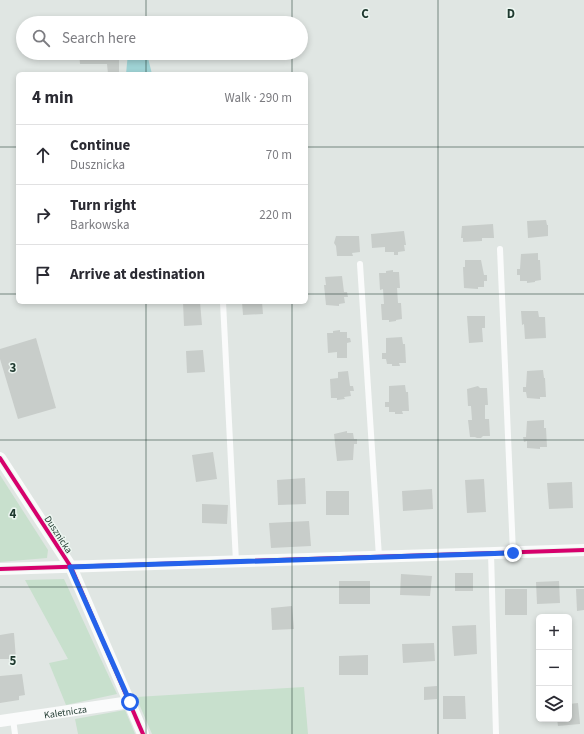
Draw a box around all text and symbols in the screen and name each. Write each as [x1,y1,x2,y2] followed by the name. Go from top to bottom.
[361,5,369,23] text: C
[507,5,515,23] text: D
[16,16,308,60] search box
[30,27,52,49] icon: search
[62,28,136,49] text: Search here
[32,86,73,110] text: 4 min
[224,89,292,107] text: Walk · 290 m
[70,135,130,156] text: Continue
[32,144,54,166] icon: ahead
[266,146,292,164] text: 70 m
[70,156,125,174] text: Dusznicka
[70,195,136,216] text: Turn right
[32,204,54,226] icon: right
[259,206,292,224] text: 220 m
[70,216,130,234] text: Barkowska
[32,264,54,286] icon: arrive
[70,264,205,285] text: Arrive at destination
[10,359,17,377] text: 3
[10,505,17,523] text: 4
[41,513,76,556] street label: Dusznicka
[504,544,522,562] route end
[536,614,572,722] map controls
[536,614,572,650] button: +
[536,650,572,686] button: −
[10,652,17,670] text: 5
[536,686,572,722] button: layers
[121,693,139,711] route start
[43,702,88,722] street label: Kaletnicza

